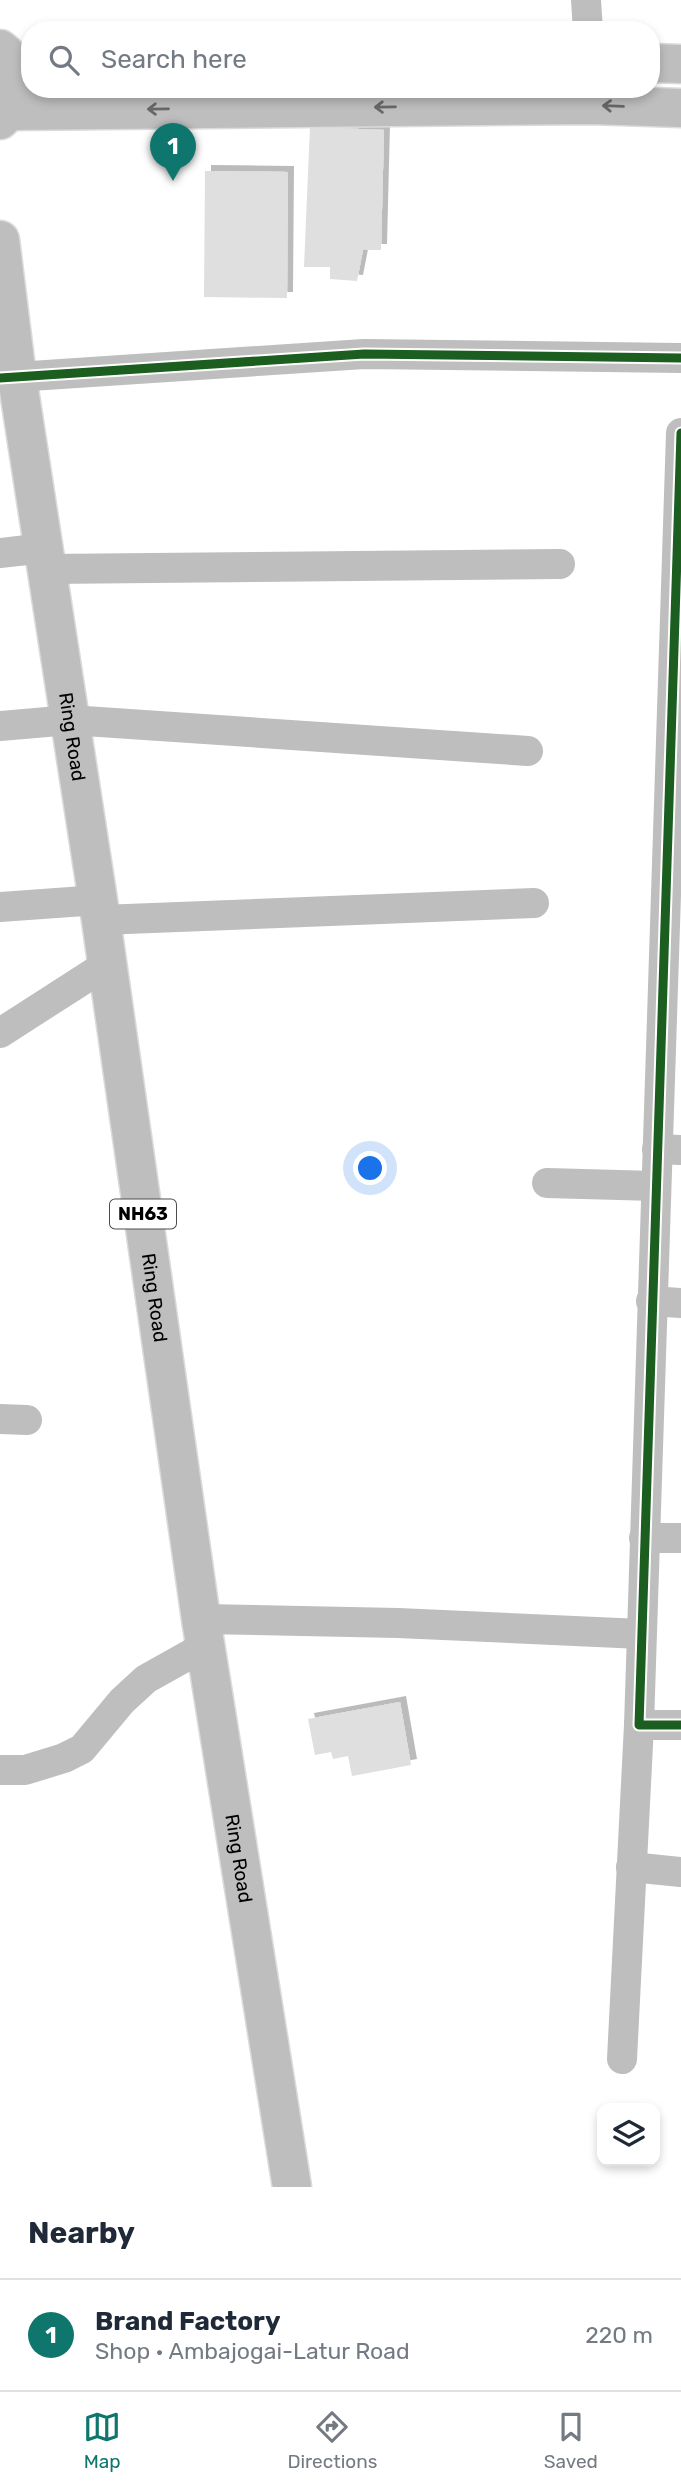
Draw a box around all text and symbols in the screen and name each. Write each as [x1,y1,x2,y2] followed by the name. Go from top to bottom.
[21,21,660,98] search box
[45,41,83,79] icon: search
[101,44,247,75] text: Search here
[602,99,625,112] one-way arrow
[374,100,397,114] one-way arrow
[147,103,170,116] one-way arrow
[150,123,196,181] pin: 1
[54,691,90,783] street label: Ring Road
[353,1151,387,1185] your location
[110,1199,176,1228] road number: NH63
[137,1252,172,1344] street label: Ring Road
[220,1812,257,1904] street label: Ring Road
[597,2103,660,2166] map controls
[597,2103,660,2166] button: layers
[28,2215,135,2251] text: Nearby
[95,2306,280,2337] text: Brand Factory
[45,2321,57,2349] text: 1
[585,2321,653,2349] text: 220 m
[95,2337,410,2365] text: Shop · Ambajogai-Latur Road
[83,2408,121,2473] tab: Map
[287,2408,377,2473] tab: Directions
[544,2408,598,2473] tab: Saved

